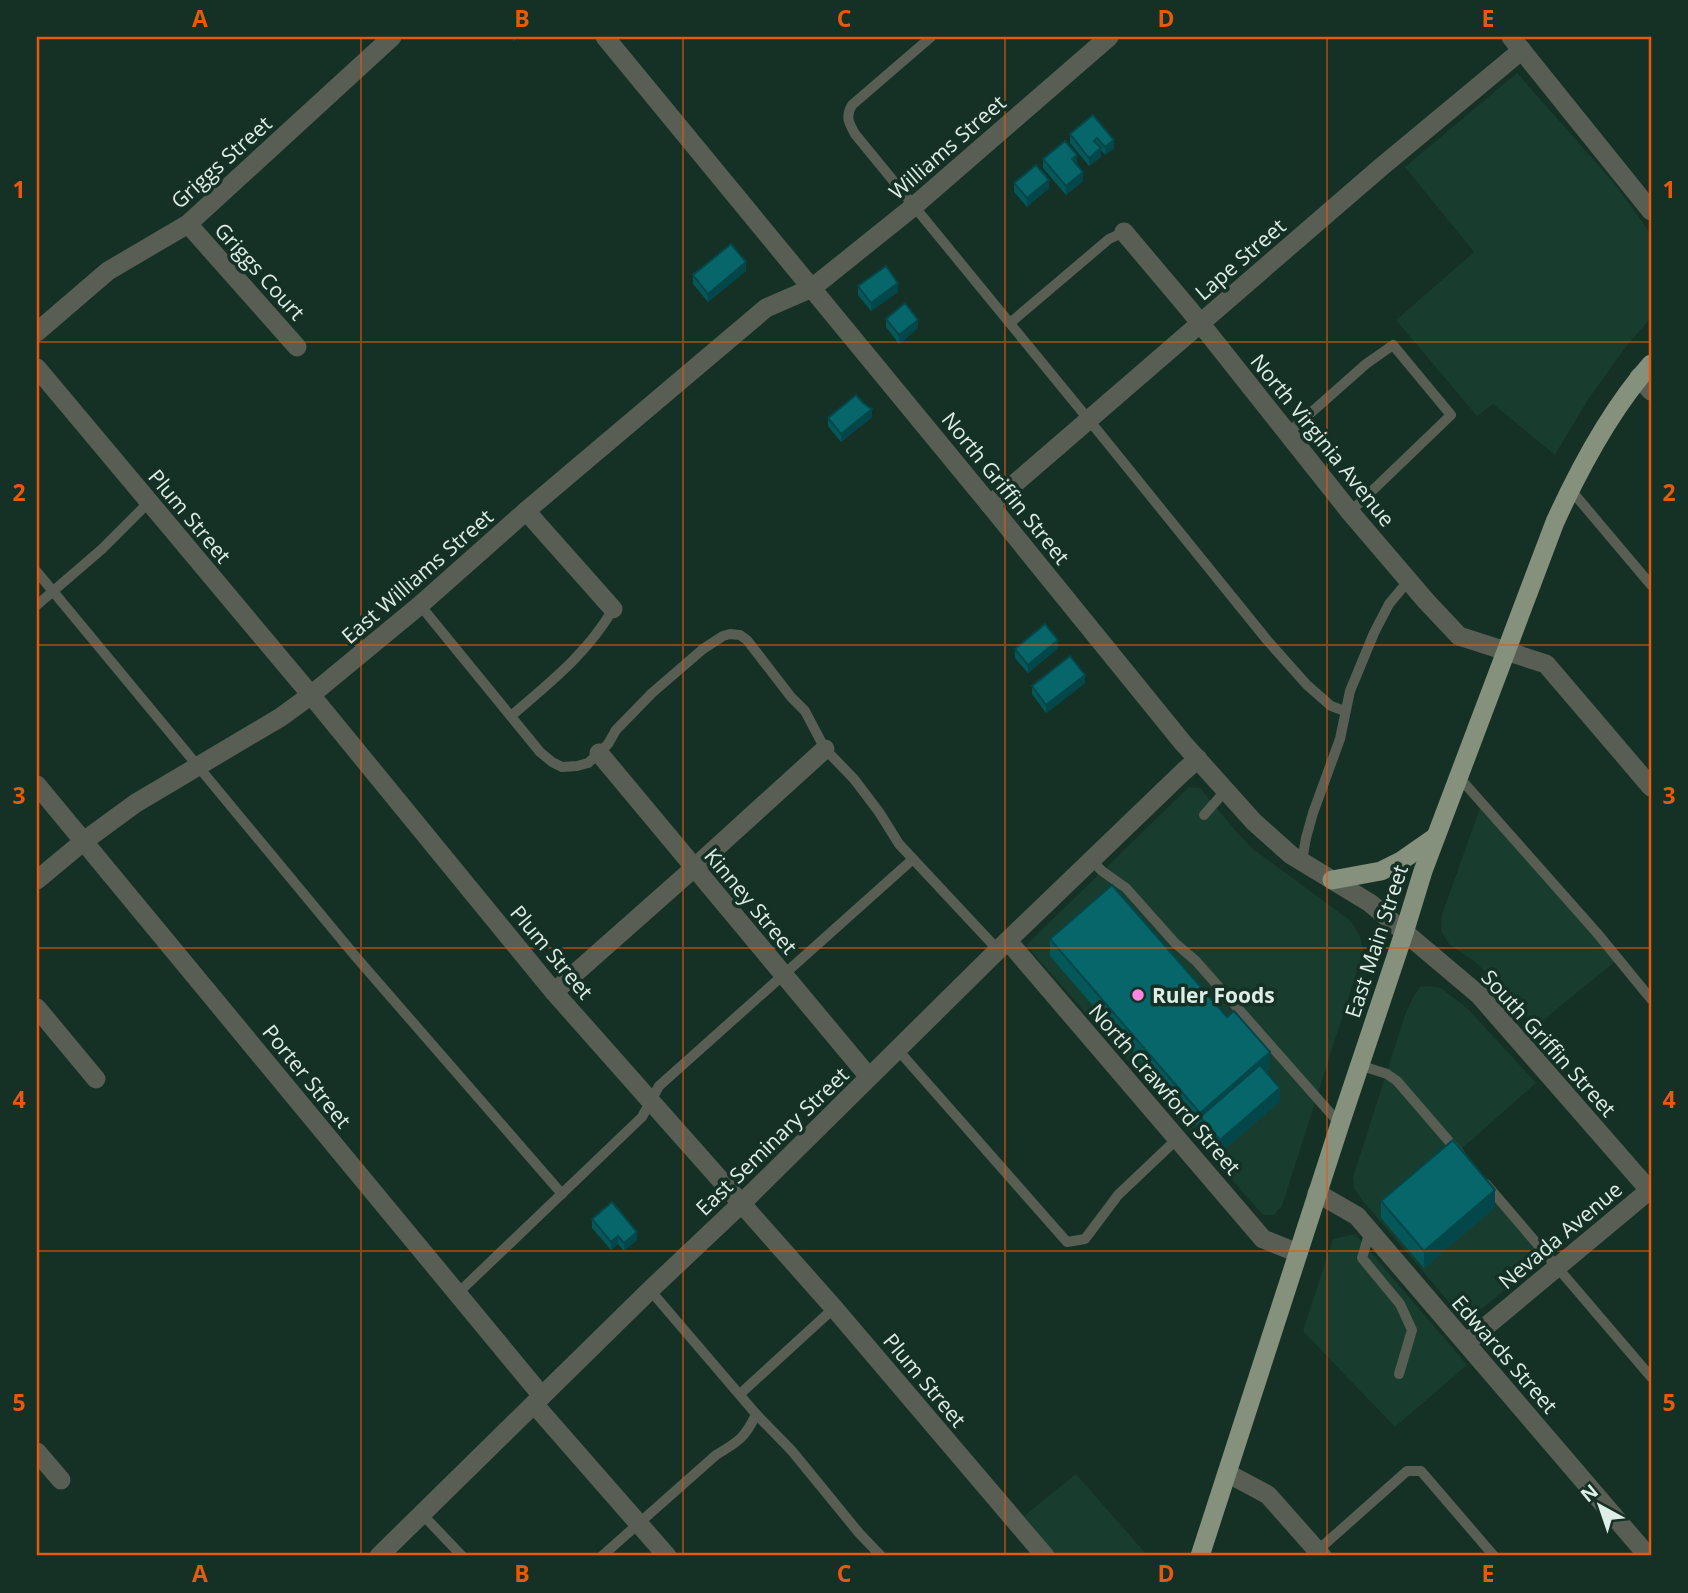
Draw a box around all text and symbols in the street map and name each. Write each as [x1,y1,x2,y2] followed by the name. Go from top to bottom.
[192,2,208,34] text: A
[514,2,530,34] text: B
[837,2,851,34] text: C
[1157,2,1175,34] text: D
[1482,2,1494,34] text: E
[883,89,1011,205] street label: Williams Street
[165,109,277,215] street label: Griggs Street
[12,173,26,205] text: 1
[1662,173,1676,205] text: 1
[1189,212,1291,306] street label: Lape Street
[209,216,311,326] street label: Griggs Court
[1245,348,1401,532] street label: North Virginia Avenue
[936,406,1076,570] street label: North Griffin Street
[143,463,237,569] street label: Plum Street
[12,476,26,508] text: 2
[1662,476,1676,508] text: 2
[335,502,499,650] street label: East Williams Street
[12,779,26,811] text: 3
[1662,779,1676,811] text: 3
[698,842,804,960] street label: Kinney Street
[1338,861,1414,1021] street label: East Main Street
[505,899,599,1005] street label: Plum Street
[1476,964,1622,1122] street label: South Griffin Street
[1152,981,1275,1009] place label: Ruler Foods
[1130,987,1146,1003] marker: Ruler Foods
[1083,998,1247,1180] street label: North Crawford Street
[257,1018,357,1134] street label: Porter Street
[690,1061,854,1221] street label: East Seminary Street
[12,1083,26,1115] text: 4
[1662,1083,1676,1115] text: 4
[1492,1175,1628,1295] street label: Nevada Avenue
[1446,1289,1564,1419] street label: Edwards Street
[878,1327,972,1433] street label: Plum Street
[12,1386,26,1418] text: 5
[1662,1386,1676,1418] text: 5
[1566,1470,1636,1540] north arrow
[1575,1478,1603,1508] text: N
[192,1557,208,1589] text: A
[514,1557,530,1589] text: B
[837,1557,851,1589] text: C
[1157,1557,1175,1589] text: D
[1482,1557,1494,1589] text: E

